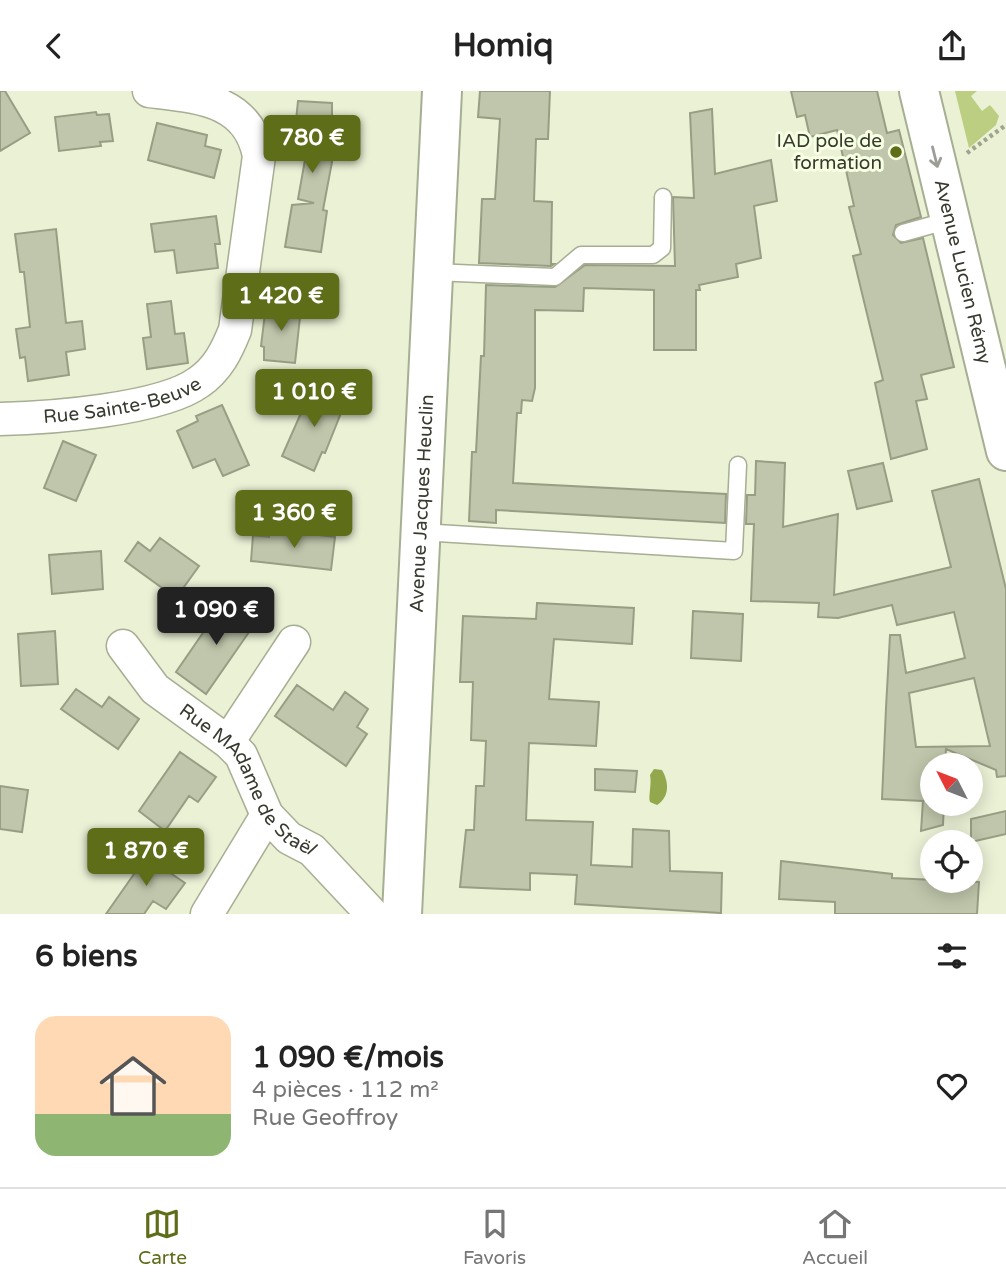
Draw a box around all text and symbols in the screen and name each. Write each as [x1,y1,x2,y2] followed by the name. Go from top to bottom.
[35,27,73,65] icon: back
[453,27,553,65] text: Homiq
[933,27,971,65] icon: share
[263,115,361,175] pin: 780 €
[280,124,345,152] text: 780 €
[776,130,882,174] place label: IAD pole de formation
[888,144,904,160] marker: IAD pole de formation
[929,145,942,168] one-way arrow
[930,177,996,366] street label: Avenue Lucien Rémy
[216,273,346,333] pin: 1 420 €
[238,282,324,310] text: 1 420 €
[249,369,379,429] pin: 1 010 €
[42,373,205,428] street label: Rue Sainte-Beuve
[271,378,357,406] text: 1 010 €
[406,394,438,613] street label: Avenue Jacques Heuclin
[229,491,359,550] pin: 1 360 €
[251,499,337,527] text: 1 360 €
[151,587,281,647] pin: 1 090 €
[173,596,259,624] text: 1 090 €
[175,699,322,859] street label: Rue MAdame de Staël
[920,753,984,815] north arrow
[920,753,983,893] map controls
[81,829,211,888] pin: 1 870 €
[920,830,983,893] button: locate
[103,837,189,865] text: 1 870 €
[933,937,971,975] icon: filters
[35,938,138,975] text: 6 biens
[252,1039,444,1076] text: 1 090 €/mois
[91,1044,175,1128] icon: home
[933,1067,971,1105] icon: heart
[252,1076,439,1104] text: 4 pièces · 112 m²
[252,1104,398,1132] text: Rue Geoffroy
[138,1205,187,1269] tab: Carte
[463,1205,526,1269] tab: Favoris
[802,1205,868,1269] tab: Accueil

